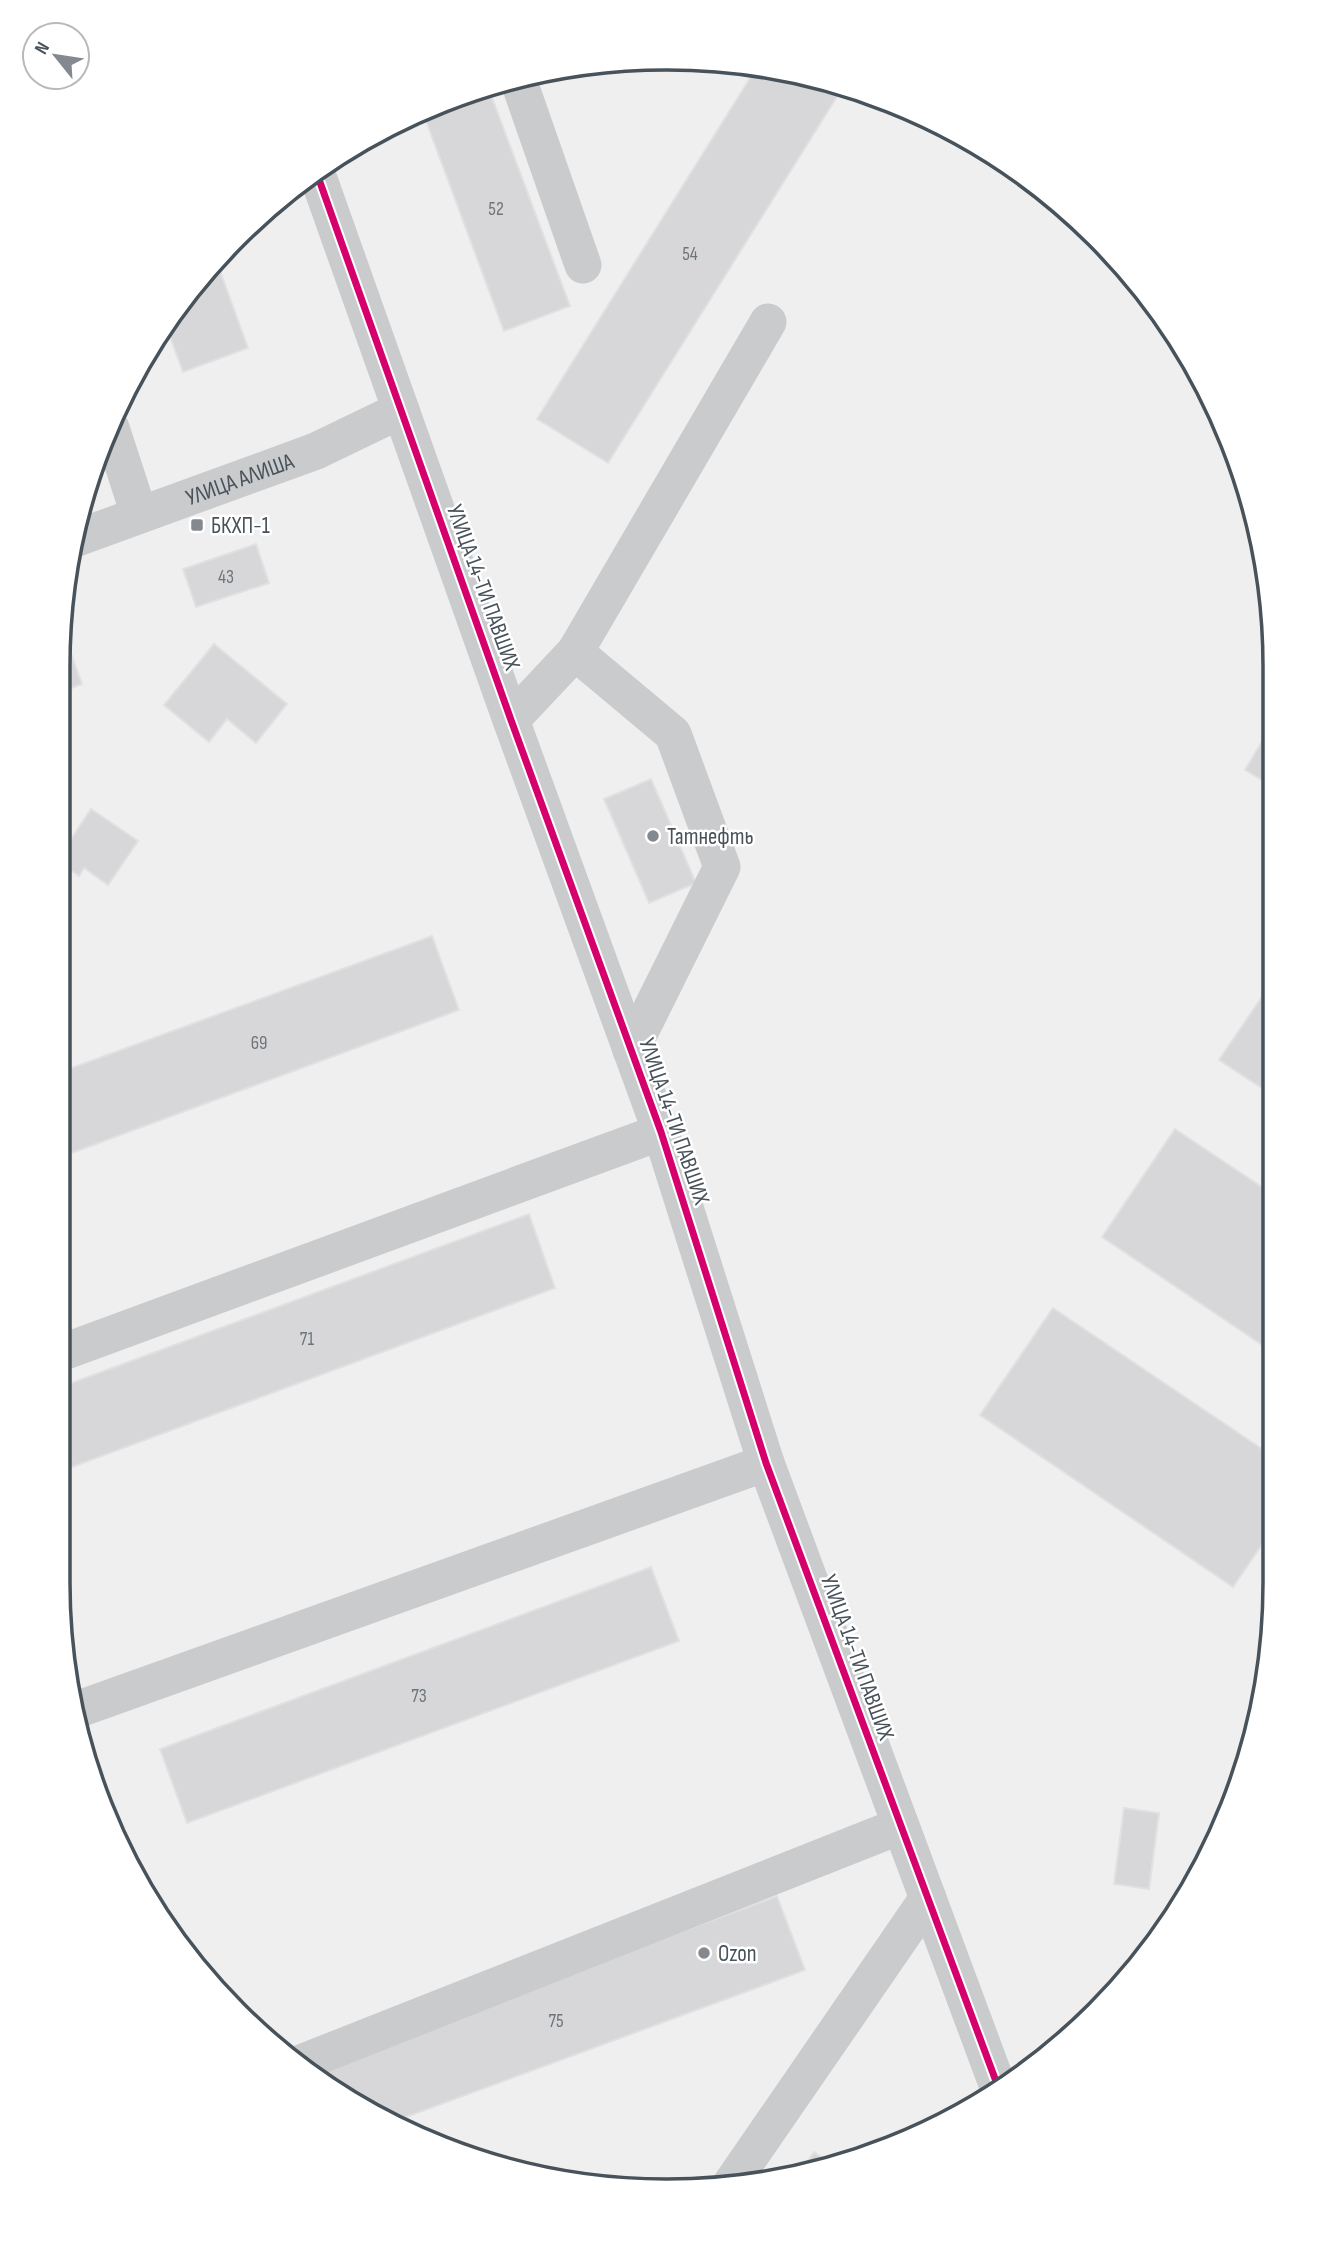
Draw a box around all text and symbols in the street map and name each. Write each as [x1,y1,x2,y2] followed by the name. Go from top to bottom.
[21,21,91,91] north arrow
[30,38,55,58] text: N
[488,198,504,221] house number: 52
[682,243,698,266] house number: 54
[182,447,298,512] street label: УЛИЦА АЛИША
[440,501,526,674] street label: УЛИЦА 14-ТИ ПАВШИХ
[211,512,270,540] place label: БКХП-1
[189,517,205,533] marker: БКХП-1
[218,566,234,589] house number: 43
[667,823,754,851] place label: Татнефть
[645,828,661,844] marker: Татнефть
[251,1032,267,1055] house number: 69
[632,1034,716,1208] street label: УЛИЦА 14-ТИ ПАВШИХ
[300,1328,315,1351] house number: 71
[814,1571,900,1744] street label: УЛИЦА 14-ТИ ПАВШИХ
[411,1685,427,1708] house number: 73
[718,1940,757,1968] place label: Ozon
[696,1945,712,1961] marker: Ozon
[548,2010,564,2033] house number: 75

